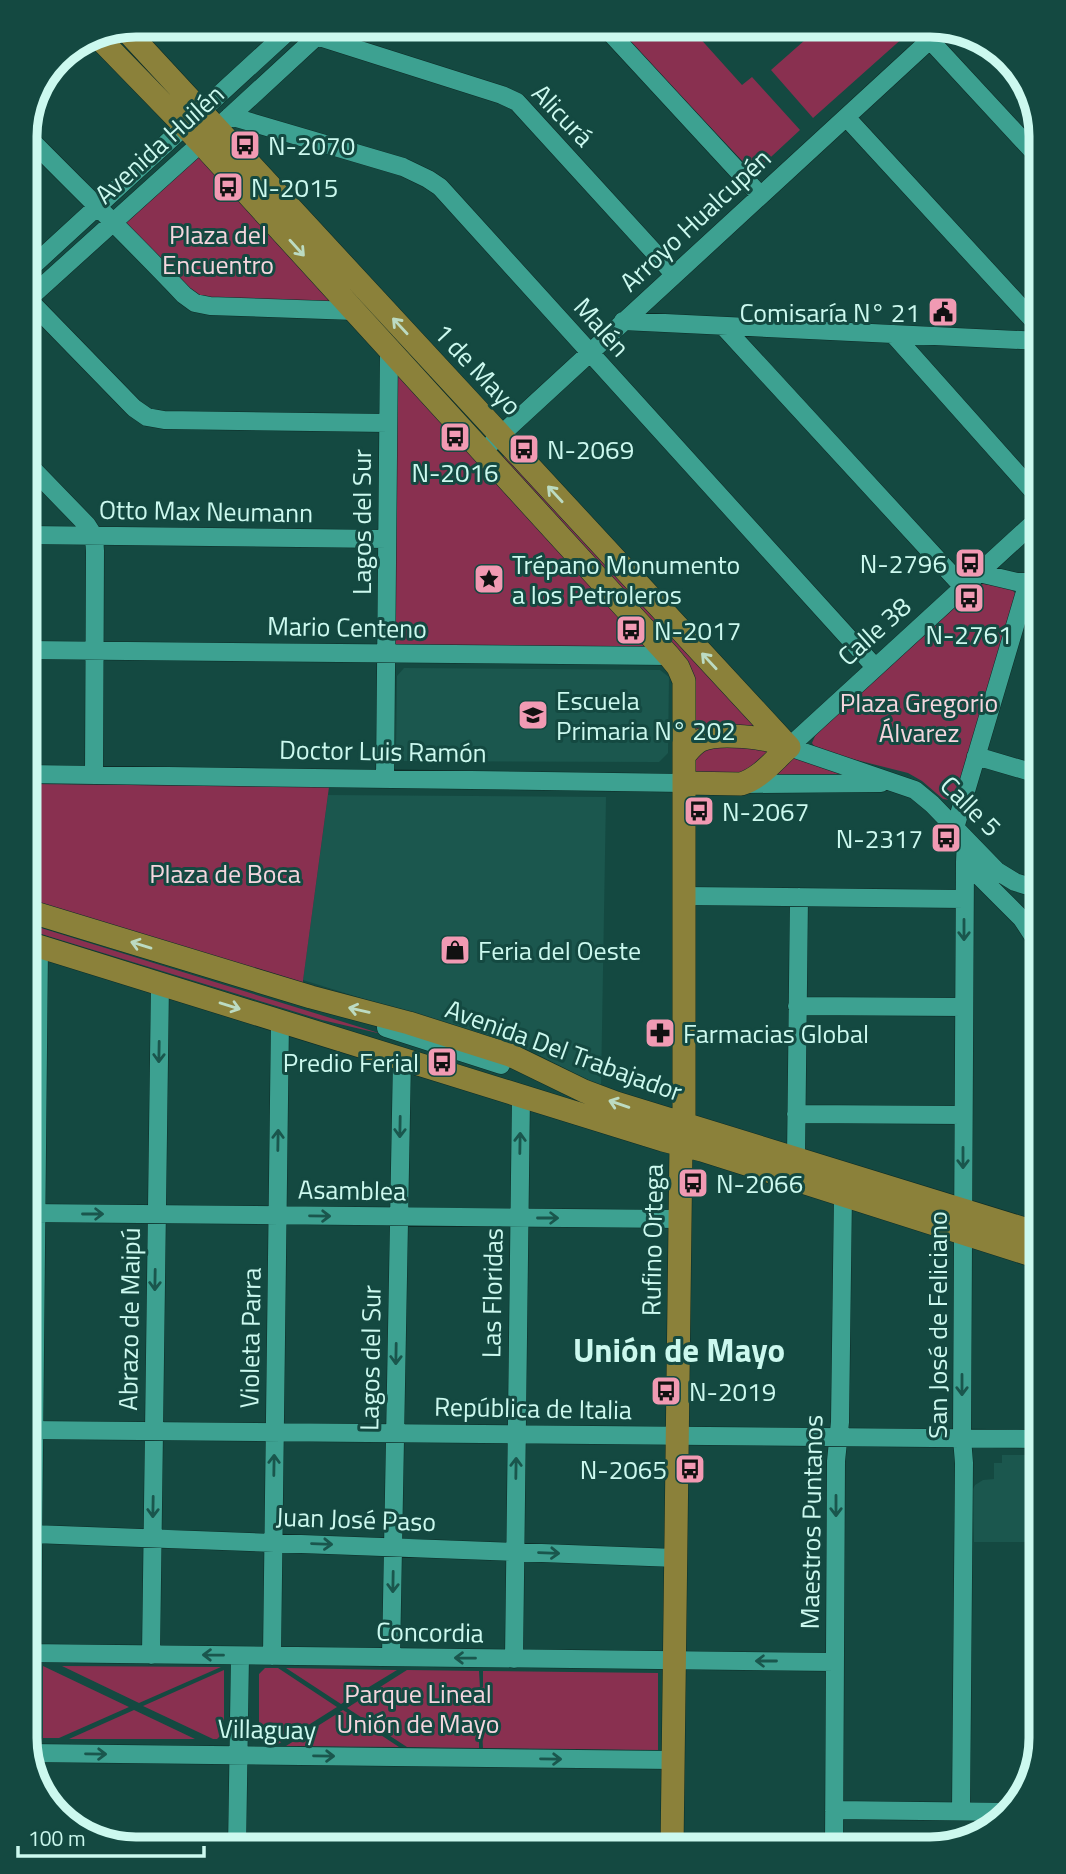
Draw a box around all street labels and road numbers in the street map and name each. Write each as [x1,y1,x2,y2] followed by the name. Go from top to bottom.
[85,75,233,213] street label: Avenida Huilén
[523,75,603,155] street label: Alicurá
[610,139,780,301] street label: Arroyo Hualcupén
[565,289,639,365] street label: Malén
[425,314,531,424] street label: 1 de Mayo
[342,449,381,595] street label: Lagos del Sur
[99,490,313,532] street label: Otto Max Neumann
[829,587,919,675] street label: Calle 38
[267,606,427,648] street label: Mario Centeno
[279,730,487,772] street label: Doctor Luis Ramón
[932,767,1010,845] street label: Calle 5
[440,989,688,1111] street label: Avenida Del Trabajador
[631,1164,673,1316] street label: Rufino Ortega
[298,1170,406,1210] street label: Asamblea
[918,1211,957,1439] street label: San José de Feliciano
[108,1227,150,1411] street label: Abrazo de Maipú
[471,1228,513,1358] street label: Las Floridas
[229,1267,271,1409] street label: Violeta Parra
[349,1285,391,1431] street label: Lagos del Sur
[434,1387,632,1429] street label: República de Italia
[790,1414,832,1630] street label: Maestros Puntanos
[275,1497,437,1541] street label: Juan José Paso
[376,1612,484,1652] street label: Concordia
[217,1709,317,1749] street label: Villaguay

